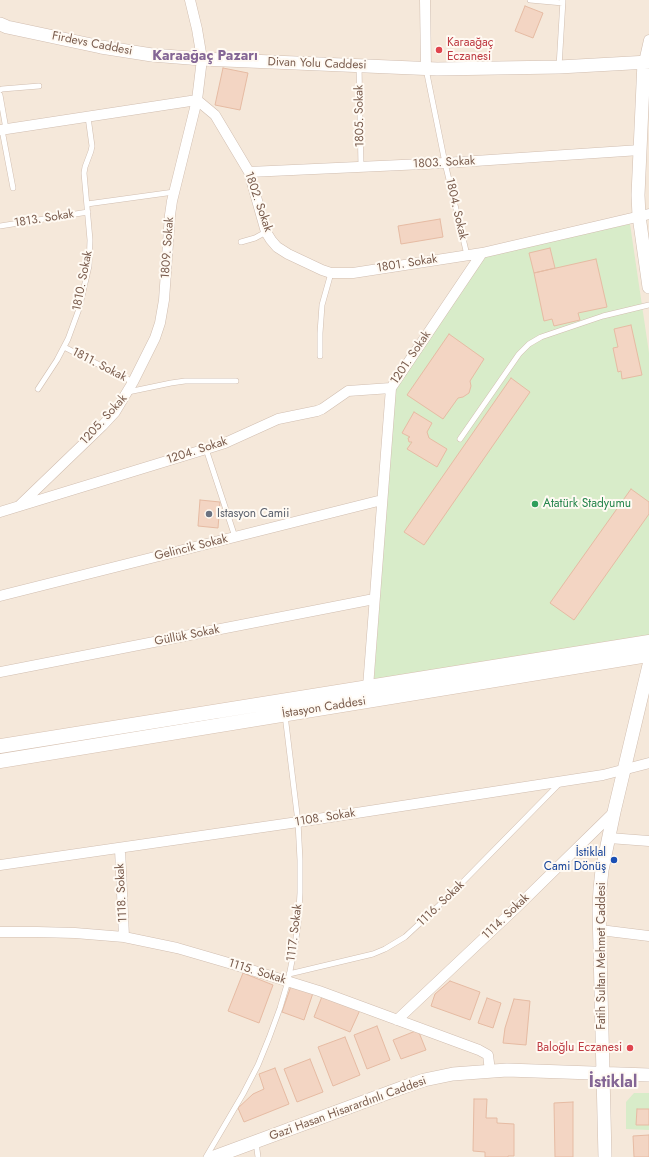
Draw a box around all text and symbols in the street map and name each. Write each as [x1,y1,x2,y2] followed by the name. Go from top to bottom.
[51,29,133,59] street label: Firdevs Caddesi
[447,36,494,64] place label: Karaağaç Eczanesi
[434,45,444,55] marker: Karaağaç Eczanesi
[152,49,258,65] district label: Karaağaç Pazarı
[267,55,367,73] street label: Divan Yolu Caddesi
[352,85,368,147] street label: 1805. Sokak
[413,154,475,172] street label: 1803. Sokak
[241,170,275,234] street label: 1802. Sokak
[442,177,470,241] street label: 1804. Sokak
[13,207,75,231] street label: 1813. Sokak
[159,217,177,279] street label: 1809. Sokak
[70,250,96,312] street label: 1810. Sokak
[376,252,438,276] street label: 1801. Sokak
[388,328,434,388] street label: 1201. Sokak
[69,345,129,385] street label: 1811. Sokak
[78,392,130,448] street label: 1205. Sokak
[165,434,229,468] street label: 1204. Sokak
[543,497,631,511] place label: Atatürk Stadyumu
[530,499,540,509] marker: Atatürk Stadyumu
[217,507,289,521] place label: Istasyon Camii
[204,509,214,519] marker: Istasyon Camii
[153,532,229,564] street label: Gelincik Sokak
[153,623,221,649] street label: Güllük Sokak
[281,694,367,722] street label: İstasyon Caddesi
[294,806,356,830] street label: 1108. Sokak
[544,846,606,874] place label: İstiklal Cami Dönüş
[609,855,619,865] marker: İstiklal Cami Dönüş
[113,863,131,923] street label: 1118. Sokak
[415,878,467,930] street label: 1116. Sokak
[595,882,609,1030] street label: Fatih Sultan Mehmet Caddesi
[479,891,533,943] street label: 1114. Sokak
[284,903,306,963] street label: 1117. Sokak
[226,956,288,988] street label: 1115. Sokak
[537,1041,622,1055] place label: Baloğlu Eczanesi
[625,1043,635,1053] marker: Baloğlu Eczanesi
[589,1073,637,1093] district label: İstiklal
[268,1074,428,1144] street label: Gazi Hasan Hisarardınlı Caddesi

